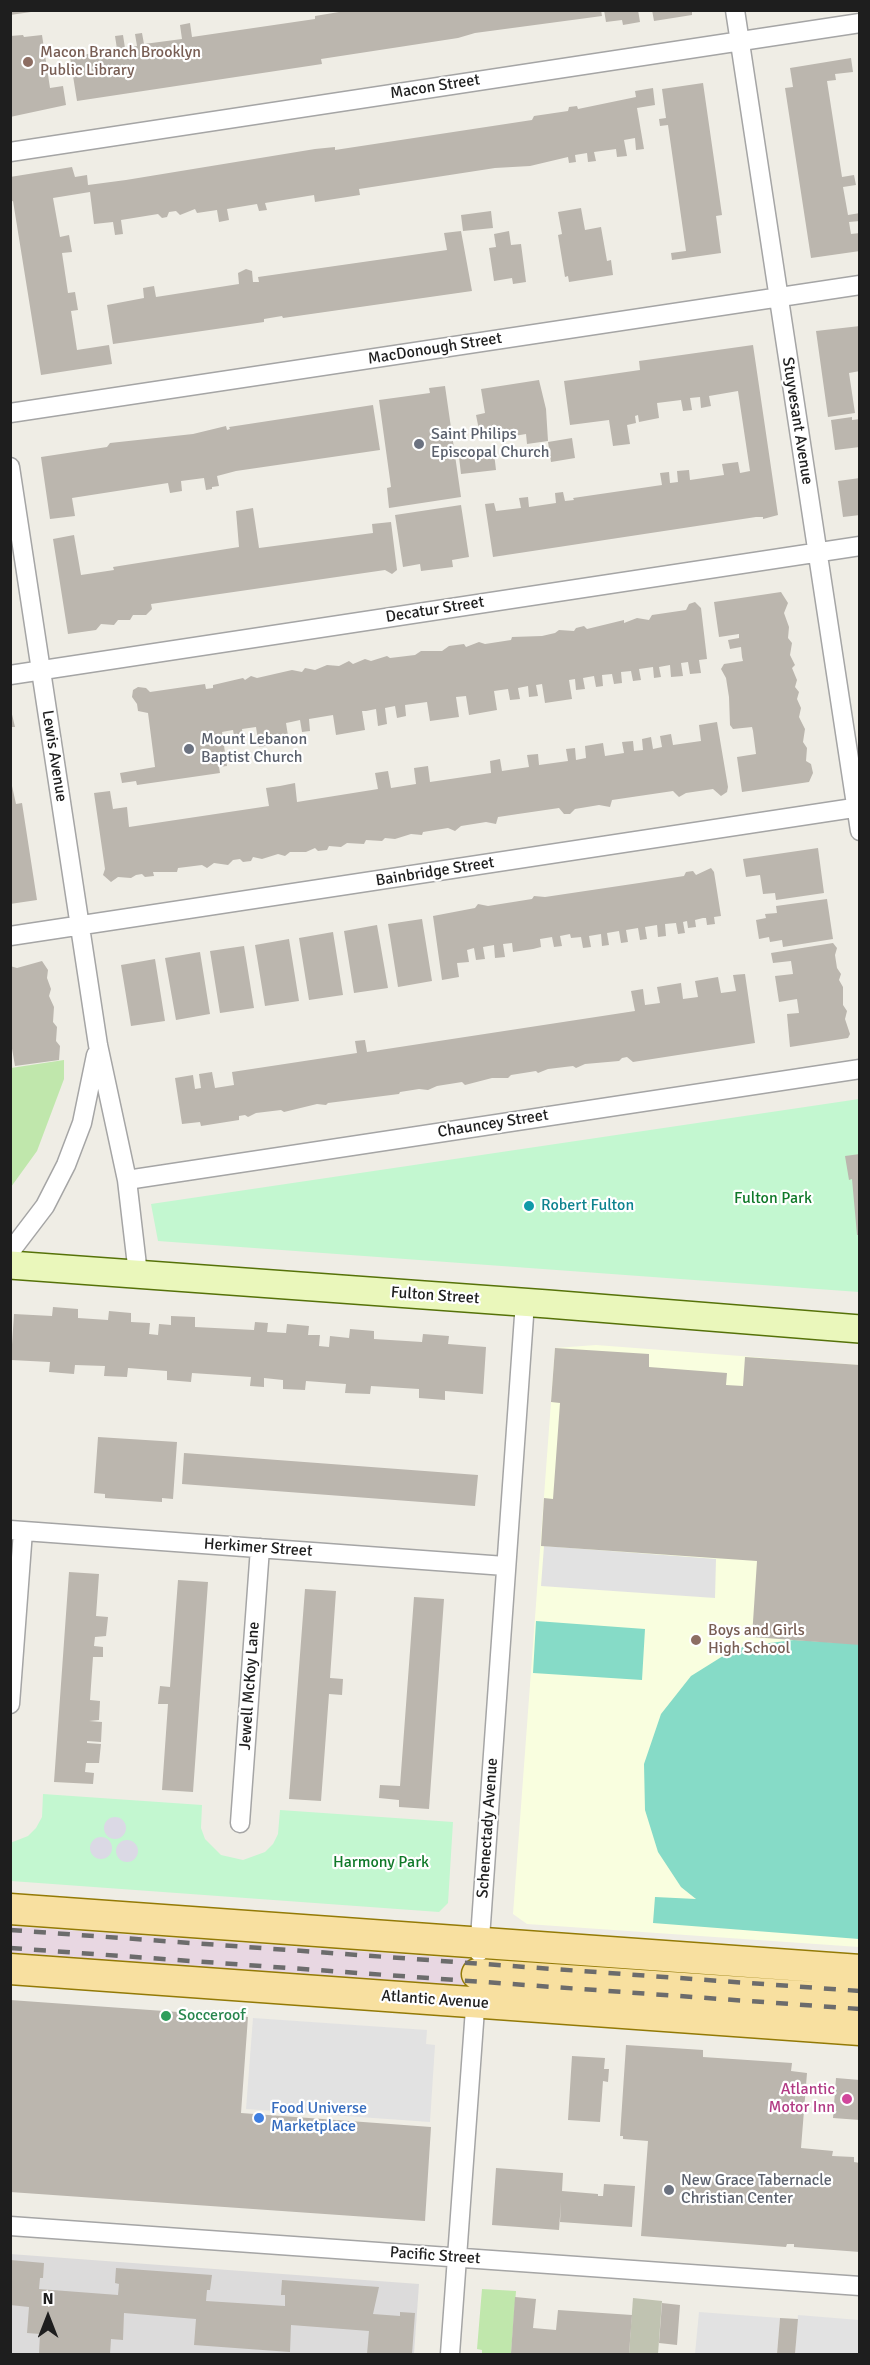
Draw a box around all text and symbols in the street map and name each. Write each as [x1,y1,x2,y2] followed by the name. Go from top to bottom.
[40,43,201,81] place label: Macon Branch Brooklyn Public Library
[21,55,35,69] marker: Macon Branch Brooklyn Public Library
[389,70,481,104] street label: Macon Street
[367,329,503,369] street label: MacDonough Street
[777,356,817,486] street label: Stuyvesant Avenue
[431,425,549,463] place label: Saint Philips Episcopal Church
[412,437,426,451] marker: Saint Philips Episcopal Church
[384,593,486,627] street label: Decatur Street
[37,709,71,803] street label: Lewis Avenue
[201,730,307,768] place label: Mount Lebanon Baptist Church
[182,742,196,756] marker: Mount Lebanon Baptist Church
[374,853,496,891] street label: Bainbridge Street
[436,1106,550,1142] street label: Chauncey Street
[734,1189,812,1209] park label: Fulton Park
[541,1196,634,1216] place label: Robert Fulton
[522,1199,536,1213] marker: Robert Fulton
[390,1283,480,1309] street label: Fulton Street
[203,1535,313,1561] street label: Herkimer Street
[236,1621,264,1751] street label: Jewell McKoy Lane
[708,1621,805,1659] place label: Boys and Girls High School
[689,1633,703,1647] marker: Boys and Girls High School
[474,1757,502,1899] street label: Schenectady Avenue
[333,1853,429,1873] park label: Harmony Park
[381,1987,489,2013] street label: Atlantic Avenue
[178,2006,246,2026] place label: Socceroof
[159,2009,173,2023] marker: Socceroof
[769,2080,835,2118] place label: Atlantic Motor Inn
[840,2092,854,2106] marker: Atlantic Motor Inn
[271,2099,367,2137] place label: Food Universe Marketplace
[252,2111,266,2125] marker: Food Universe Marketplace
[681,2171,832,2209] place label: New Grace Tabernacle Christian Center
[662,2183,676,2197] marker: New Grace Tabernacle Christian Center
[389,2243,481,2269] street label: Pacific Street
[18,2287,78,2347] north arrow
[42,2289,54,2309] text: N

